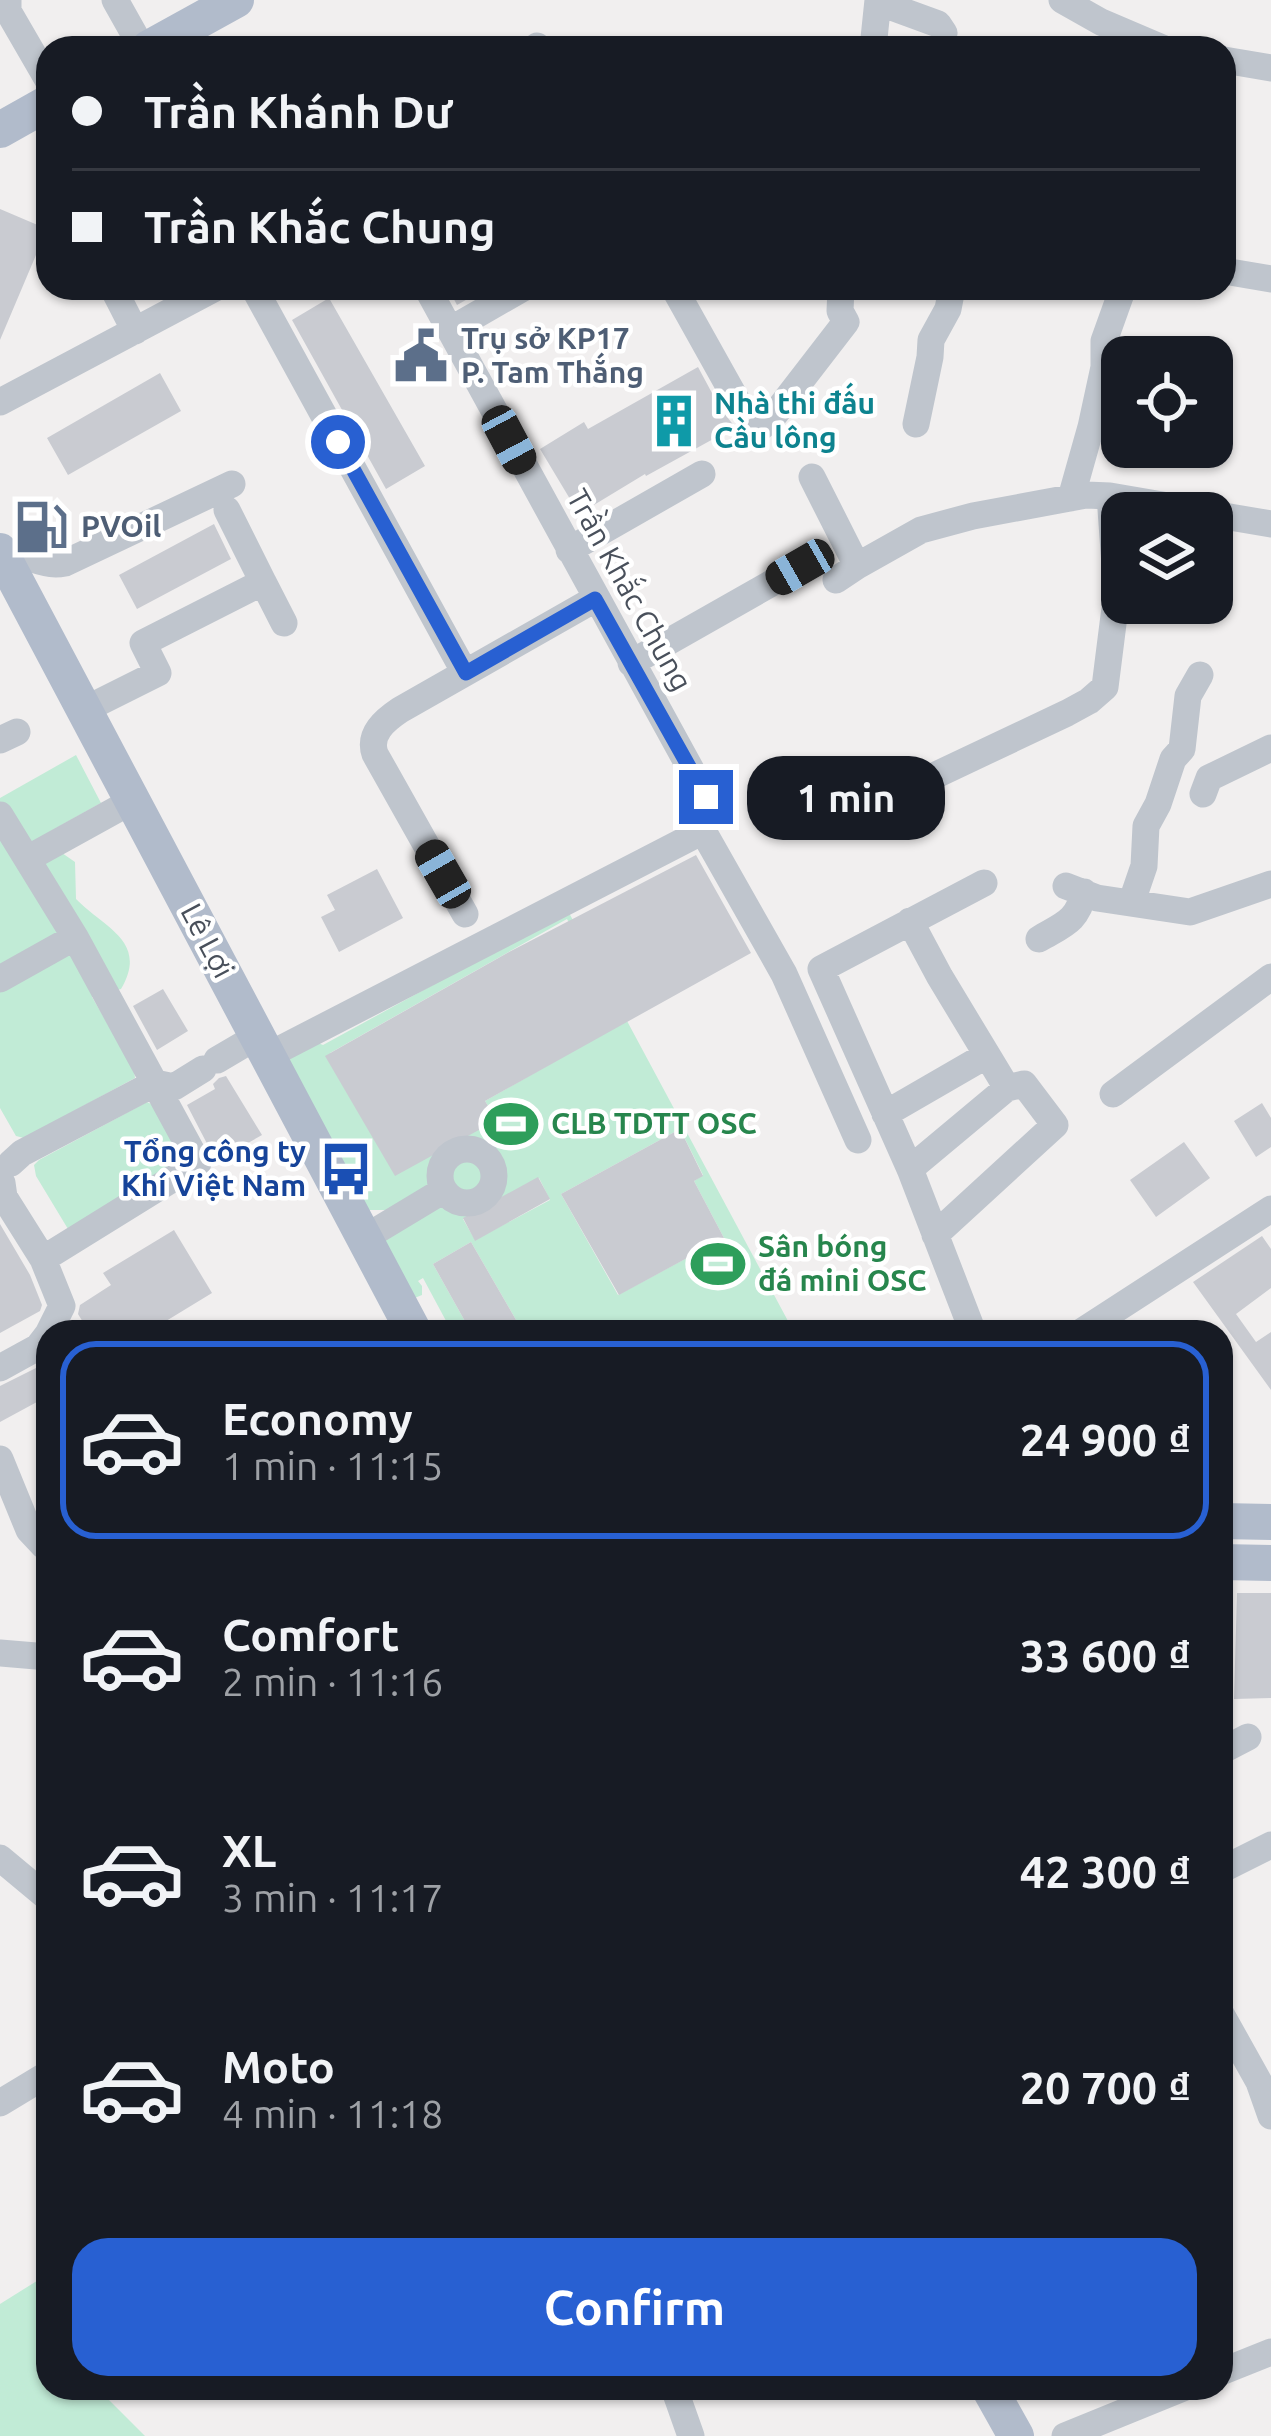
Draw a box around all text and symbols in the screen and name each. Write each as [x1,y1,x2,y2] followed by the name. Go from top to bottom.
[144,86,452,137] text: Trần Khánh Dư
[144,201,496,252] text: Trần Khắc Chung
[461,321,644,389] place label: Trụ sở KP17 P. Tam Thắng
[392,327,450,385] public building icon: Trụ sở KP17 P. Tam Thắng
[1101,336,1233,624] map controls
[1101,336,1233,468] button: locate
[714,382,875,454] place label: Nhà thi đấu Cầu lông
[645,392,703,450] building icon: Nhà thi đấu Cầu lông
[476,400,542,480] car
[311,415,365,469] route start
[560,481,702,696] street label: Trần Khắc Chung
[1101,492,1233,624] button: layers
[12,498,70,556] fuel station icon: PVOil
[81,509,161,543] place label: PVOil
[760,533,840,601] car
[748,755,946,839] callout: 1 min
[679,770,733,824] route end
[797,776,895,819] text: 1 min
[409,834,477,914] car
[174,898,241,983] street label: Lê Lợi
[482,1095,540,1153] sports icon: CLB TDTT OSC
[551,1106,757,1140] place label: CLB TDTT OSC
[121,1134,306,1202] place label: Tổng công ty Khí Việt Nam
[317,1140,375,1198] bus stop icon: Tổng công ty Khí Việt Nam
[758,1229,926,1297] place label: Sân bóng đá mini OSC
[689,1235,747,1293] sports icon: Sân bóng đá mini OSC
[78,1386,186,1494] icon: car
[222,1393,413,1444] text: Economy
[1020,1414,1191,1465] text: 24 900 ₫
[222,1444,443,1487] text: 1 min · 11:15
[78,1602,186,1710] icon: car
[222,1609,399,1660] text: Comfort
[1020,1630,1191,1681] text: 33 600 ₫
[222,1660,443,1703] text: 2 min · 11:16
[78,1818,186,1926] icon: car
[222,1825,276,1876] text: XL
[1020,1846,1191,1897] text: 42 300 ₫
[222,1876,443,1919] text: 3 min · 11:17
[78,2034,186,2142] icon: car
[222,2041,335,2092] text: Moto
[1020,2062,1191,2113] text: 20 700 ₫
[222,2092,443,2135] text: 4 min · 11:18
[72,2238,1197,2376] button: Confirm

